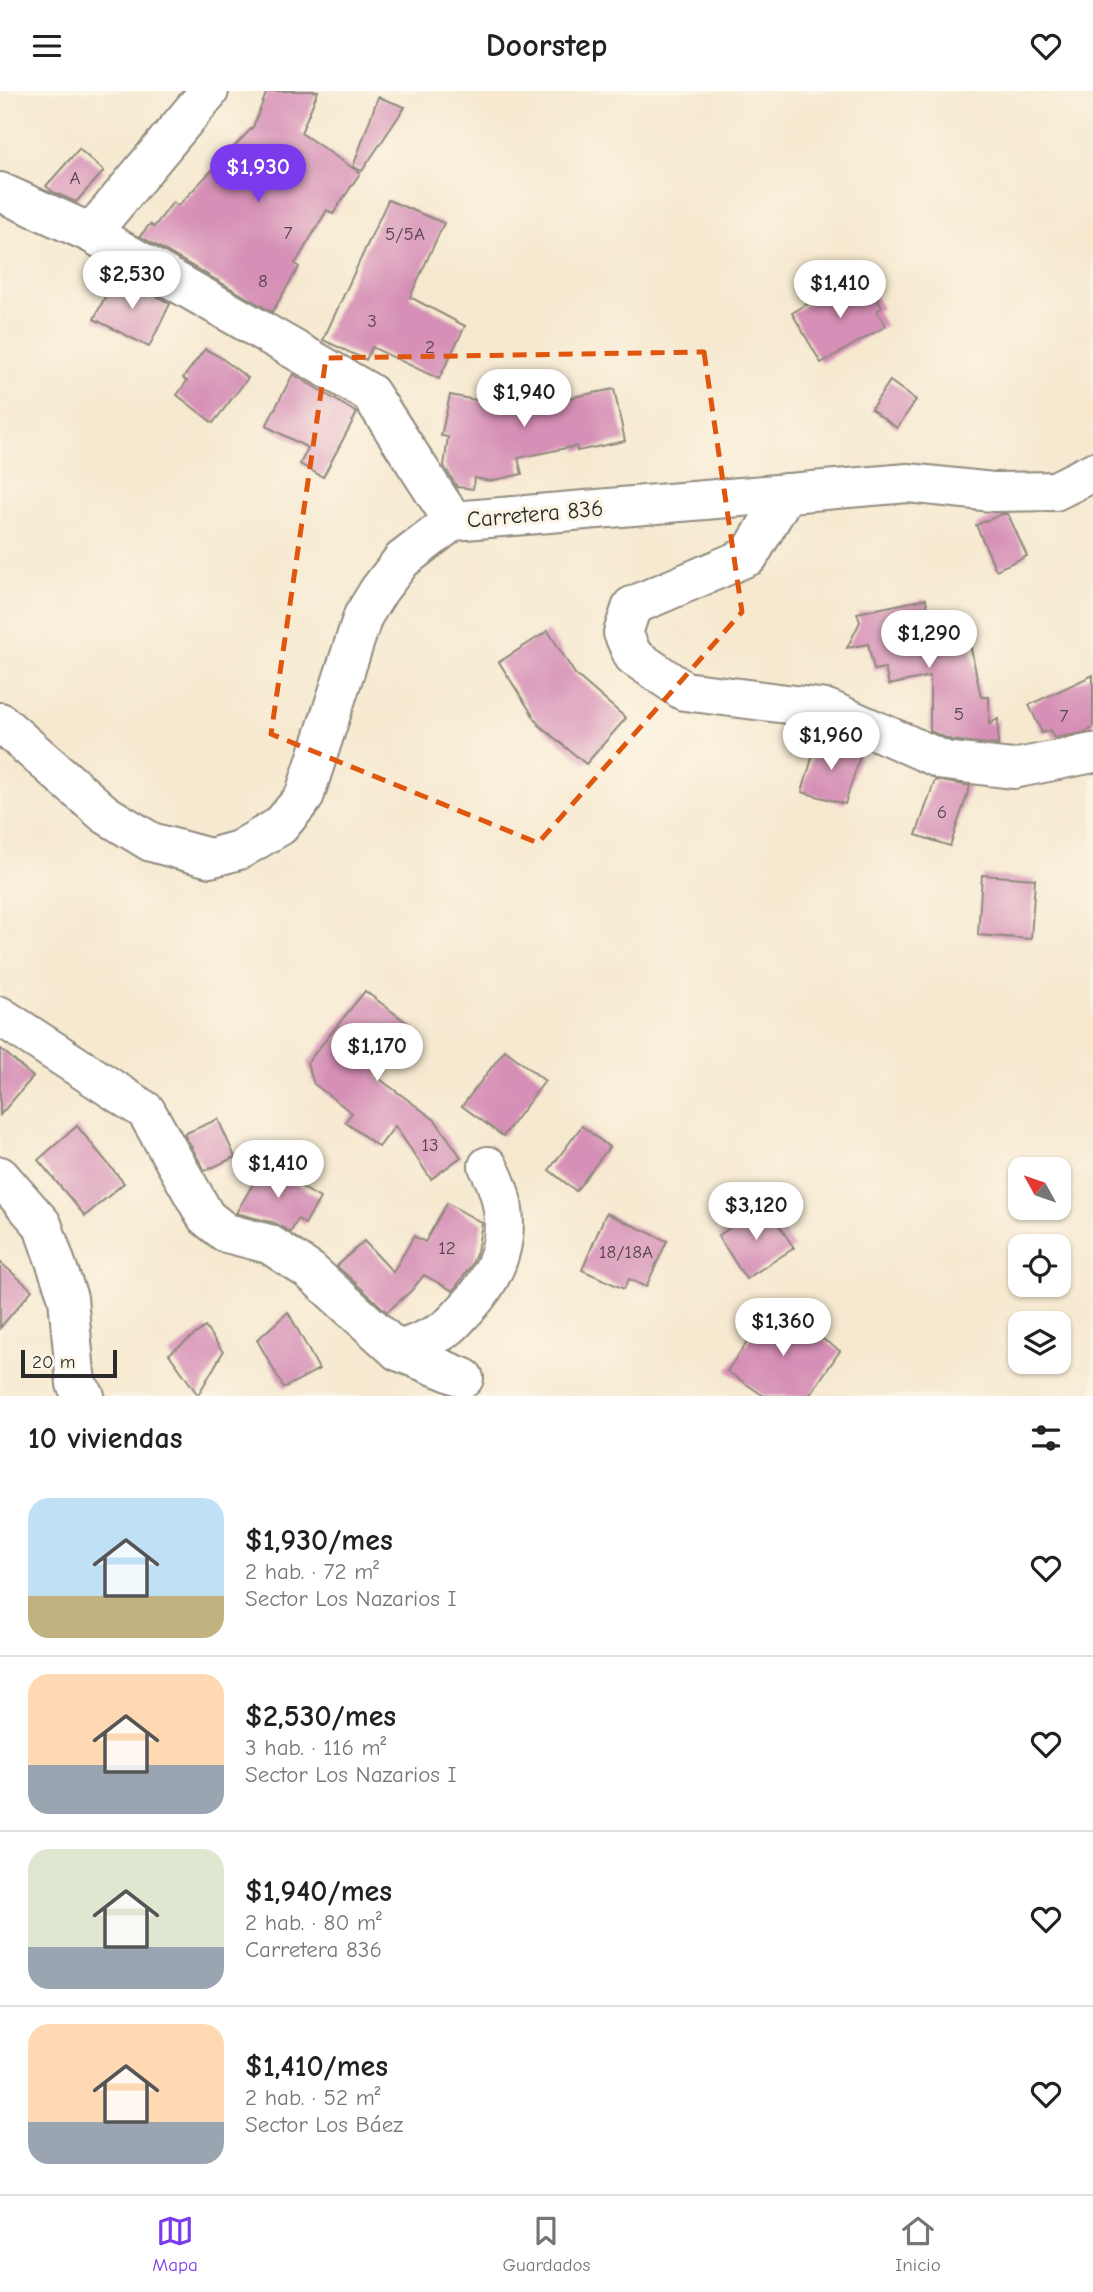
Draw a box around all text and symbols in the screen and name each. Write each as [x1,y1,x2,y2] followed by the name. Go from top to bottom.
[28,27,66,65] icon: menu
[486,27,607,64] text: Doorstep
[1027,27,1065,65] icon: heart
[201,145,315,204] pin: $1,930
[226,153,290,180] text: $1,930
[69,167,81,189] house number: A
[284,222,293,244] house number: 7
[385,223,425,245] house number: 5/5A
[75,251,189,311] pin: $2,530
[99,260,165,287] text: $2,530
[783,261,897,320] pin: $1,410
[810,269,870,296] text: $1,410
[258,270,268,292] house number: 8
[367,310,377,332] house number: 3
[425,336,435,358] house number: 2
[467,369,581,429] pin: $1,940
[492,378,556,405] text: $1,940
[466,495,604,533] street label: Carretera 836
[872,611,986,670] pin: $1,290
[897,619,961,646] text: $1,290
[954,703,964,725] house number: 5
[1060,705,1069,727] house number: 7
[774,713,888,772] pin: $1,960
[799,721,863,748] text: $1,960
[937,801,947,823] house number: 6
[320,1023,434,1083] pin: $1,170
[347,1032,407,1059] text: $1,170
[421,1134,439,1156] house number: 13
[221,1141,335,1200] pin: $1,410
[248,1149,308,1176] text: $1,410
[1008,1157,1071,1220] north arrow
[1008,1157,1071,1374] map controls
[699,1183,813,1242] pin: $3,120
[724,1191,788,1218] text: $3,120
[1008,1234,1071,1297] button: locate
[438,1237,456,1259] house number: 12
[599,1241,653,1263] house number: 18/18A
[726,1299,840,1358] pin: $1,360
[751,1307,815,1334] text: $1,360
[1008,1311,1071,1374] button: layers
[21,1347,117,1379] scale bar
[32,1351,76,1373] text: 20 m
[1027,1419,1065,1457] icon: filters
[28,1421,182,1456] text: 10 viviendas
[245,1523,393,1558] text: $1,930/mes
[84,1526,168,1610] icon: home
[1027,1549,1065,1587] icon: heart
[245,1558,379,1585] text: 2 hab. · 72 m²
[245,1585,457,1612] text: Sector Los Nazarios I
[245,1699,396,1734] text: $2,530/mes
[84,1702,168,1786] icon: home
[1027,1725,1065,1763] icon: heart
[245,1734,386,1761] text: 3 hab. · 116 m²
[245,1761,457,1788] text: Sector Los Nazarios I
[245,1874,392,1909] text: $1,940/mes
[84,1877,168,1961] icon: home
[1027,1900,1065,1938] icon: heart
[245,1909,382,1936] text: 2 hab. · 80 m²
[245,1936,382,1963] text: Carretera 836
[245,2049,388,2084] text: $1,410/mes
[84,2052,168,2136] icon: home
[1027,2075,1065,2113] icon: heart
[245,2084,381,2111] text: 2 hab. · 52 m²
[245,2111,403,2138] text: Sector Los Báez
[152,2212,198,2276] tab: Mapa
[502,2212,590,2276] tab: Guardados
[895,2212,941,2276] tab: Inicio

